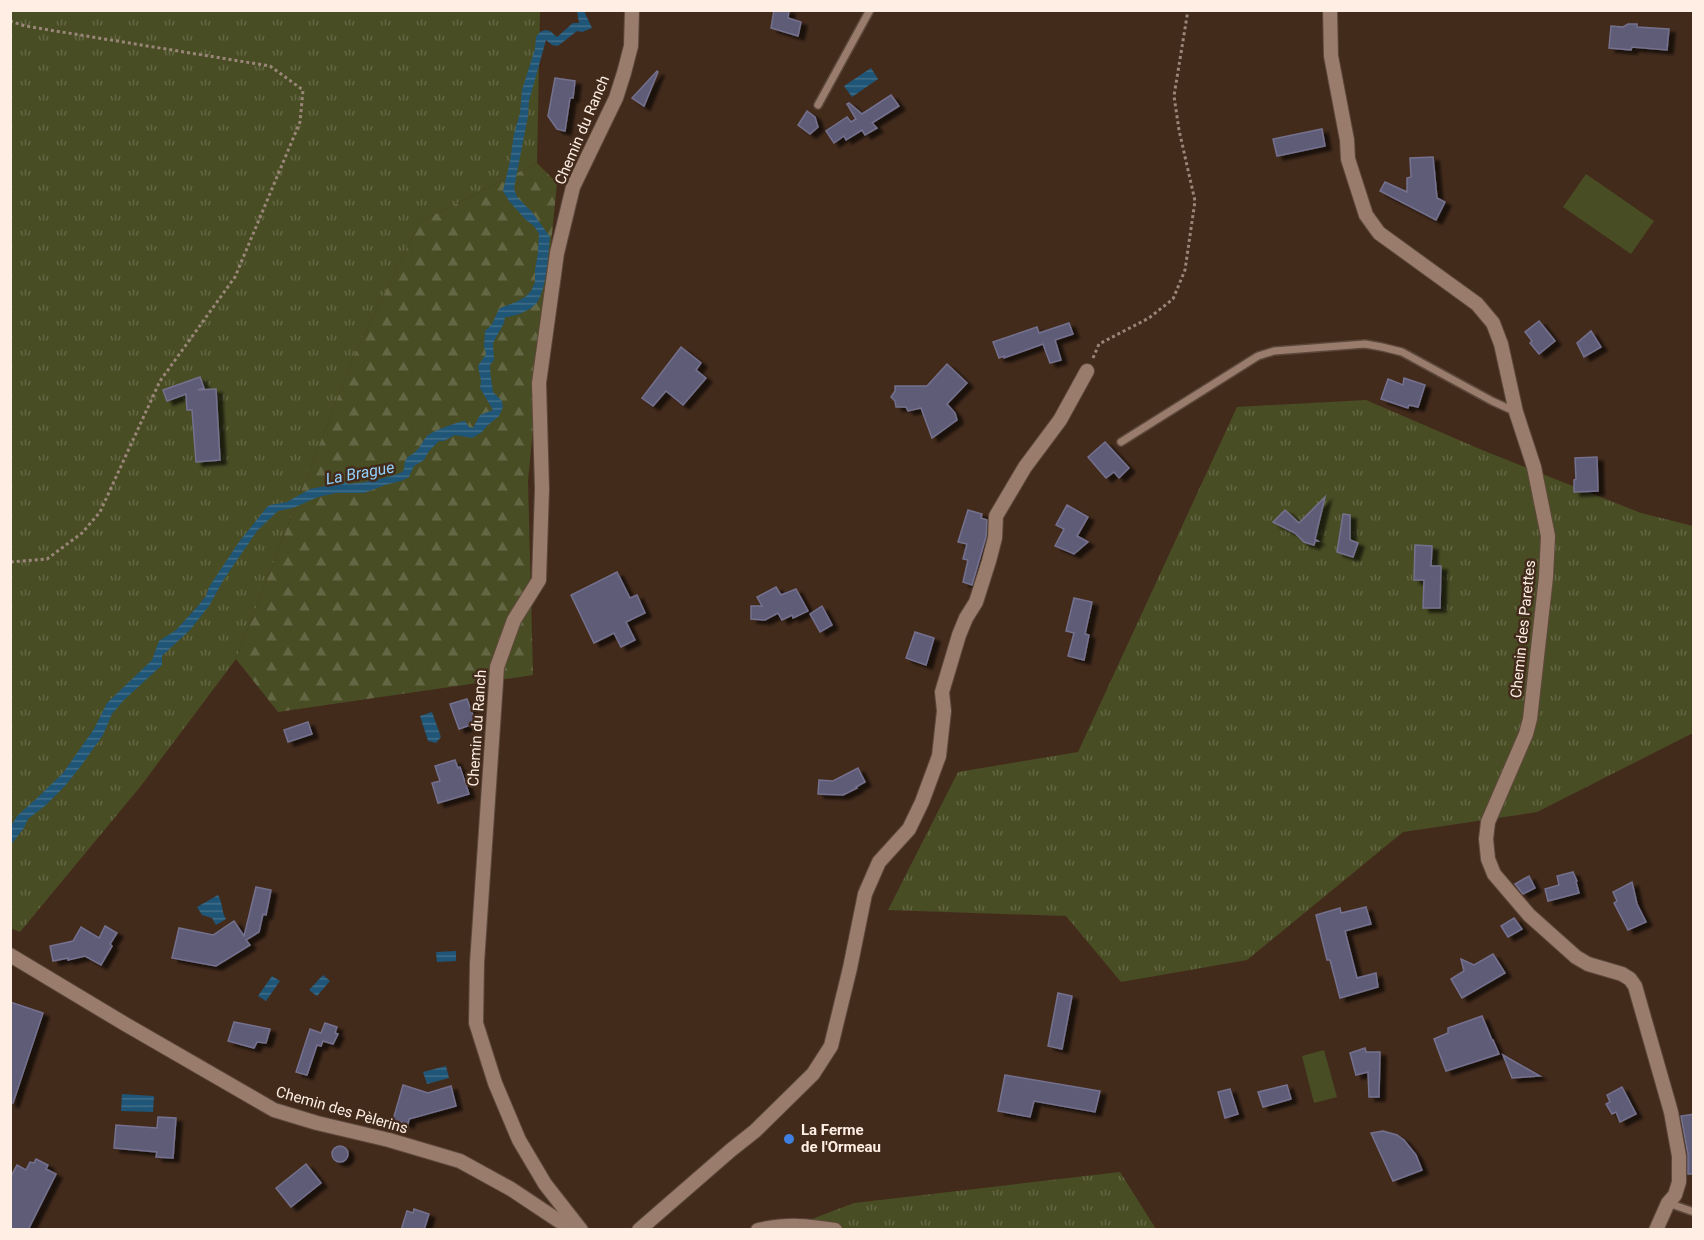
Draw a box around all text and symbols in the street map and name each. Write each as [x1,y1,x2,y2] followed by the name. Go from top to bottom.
[551,73,613,187] street label: Chemin du Ranch
[324,458,396,488] water label: La Brague
[1507,559,1539,699] street label: Chemin des Parettes
[464,669,490,787] street label: Chemin du Ranch
[274,1083,410,1137] street label: Chemin des Pèlerins
[801,1121,881,1156] place label: La Ferme de l'Ormeau
[782,1132,796,1146] marker: La Ferme de l'Ormeau

